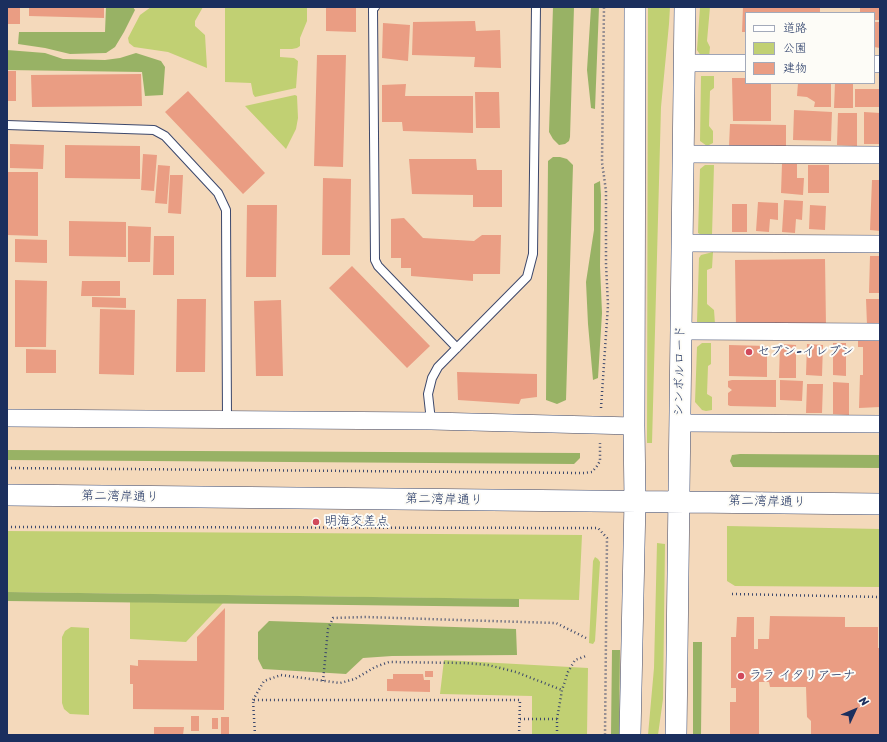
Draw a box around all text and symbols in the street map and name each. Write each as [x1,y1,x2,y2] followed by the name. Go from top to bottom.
[745,12,875,84] legend
[783,17,807,39] text: 道路
[783,37,807,59] text: 公園
[783,57,807,79] text: 建物
[671,325,689,417] street label: シンボルロード
[757,344,854,360] place label: セブン-イレブン
[744,347,754,357] marker: セブン-イレブン
[81,489,159,505] street label: 第二湾岸通り
[405,492,483,508] street label: 第二湾岸通り
[728,494,806,510] street label: 第二湾岸通り
[324,514,389,530] place label: 明海交差点
[311,517,321,527] marker: 明海交差点
[749,668,856,684] place label: ララ イタリアーナ
[736,671,746,681] marker: ララ イタリアーナ
[835,690,875,730] north arrow
[855,692,873,711] text: N

